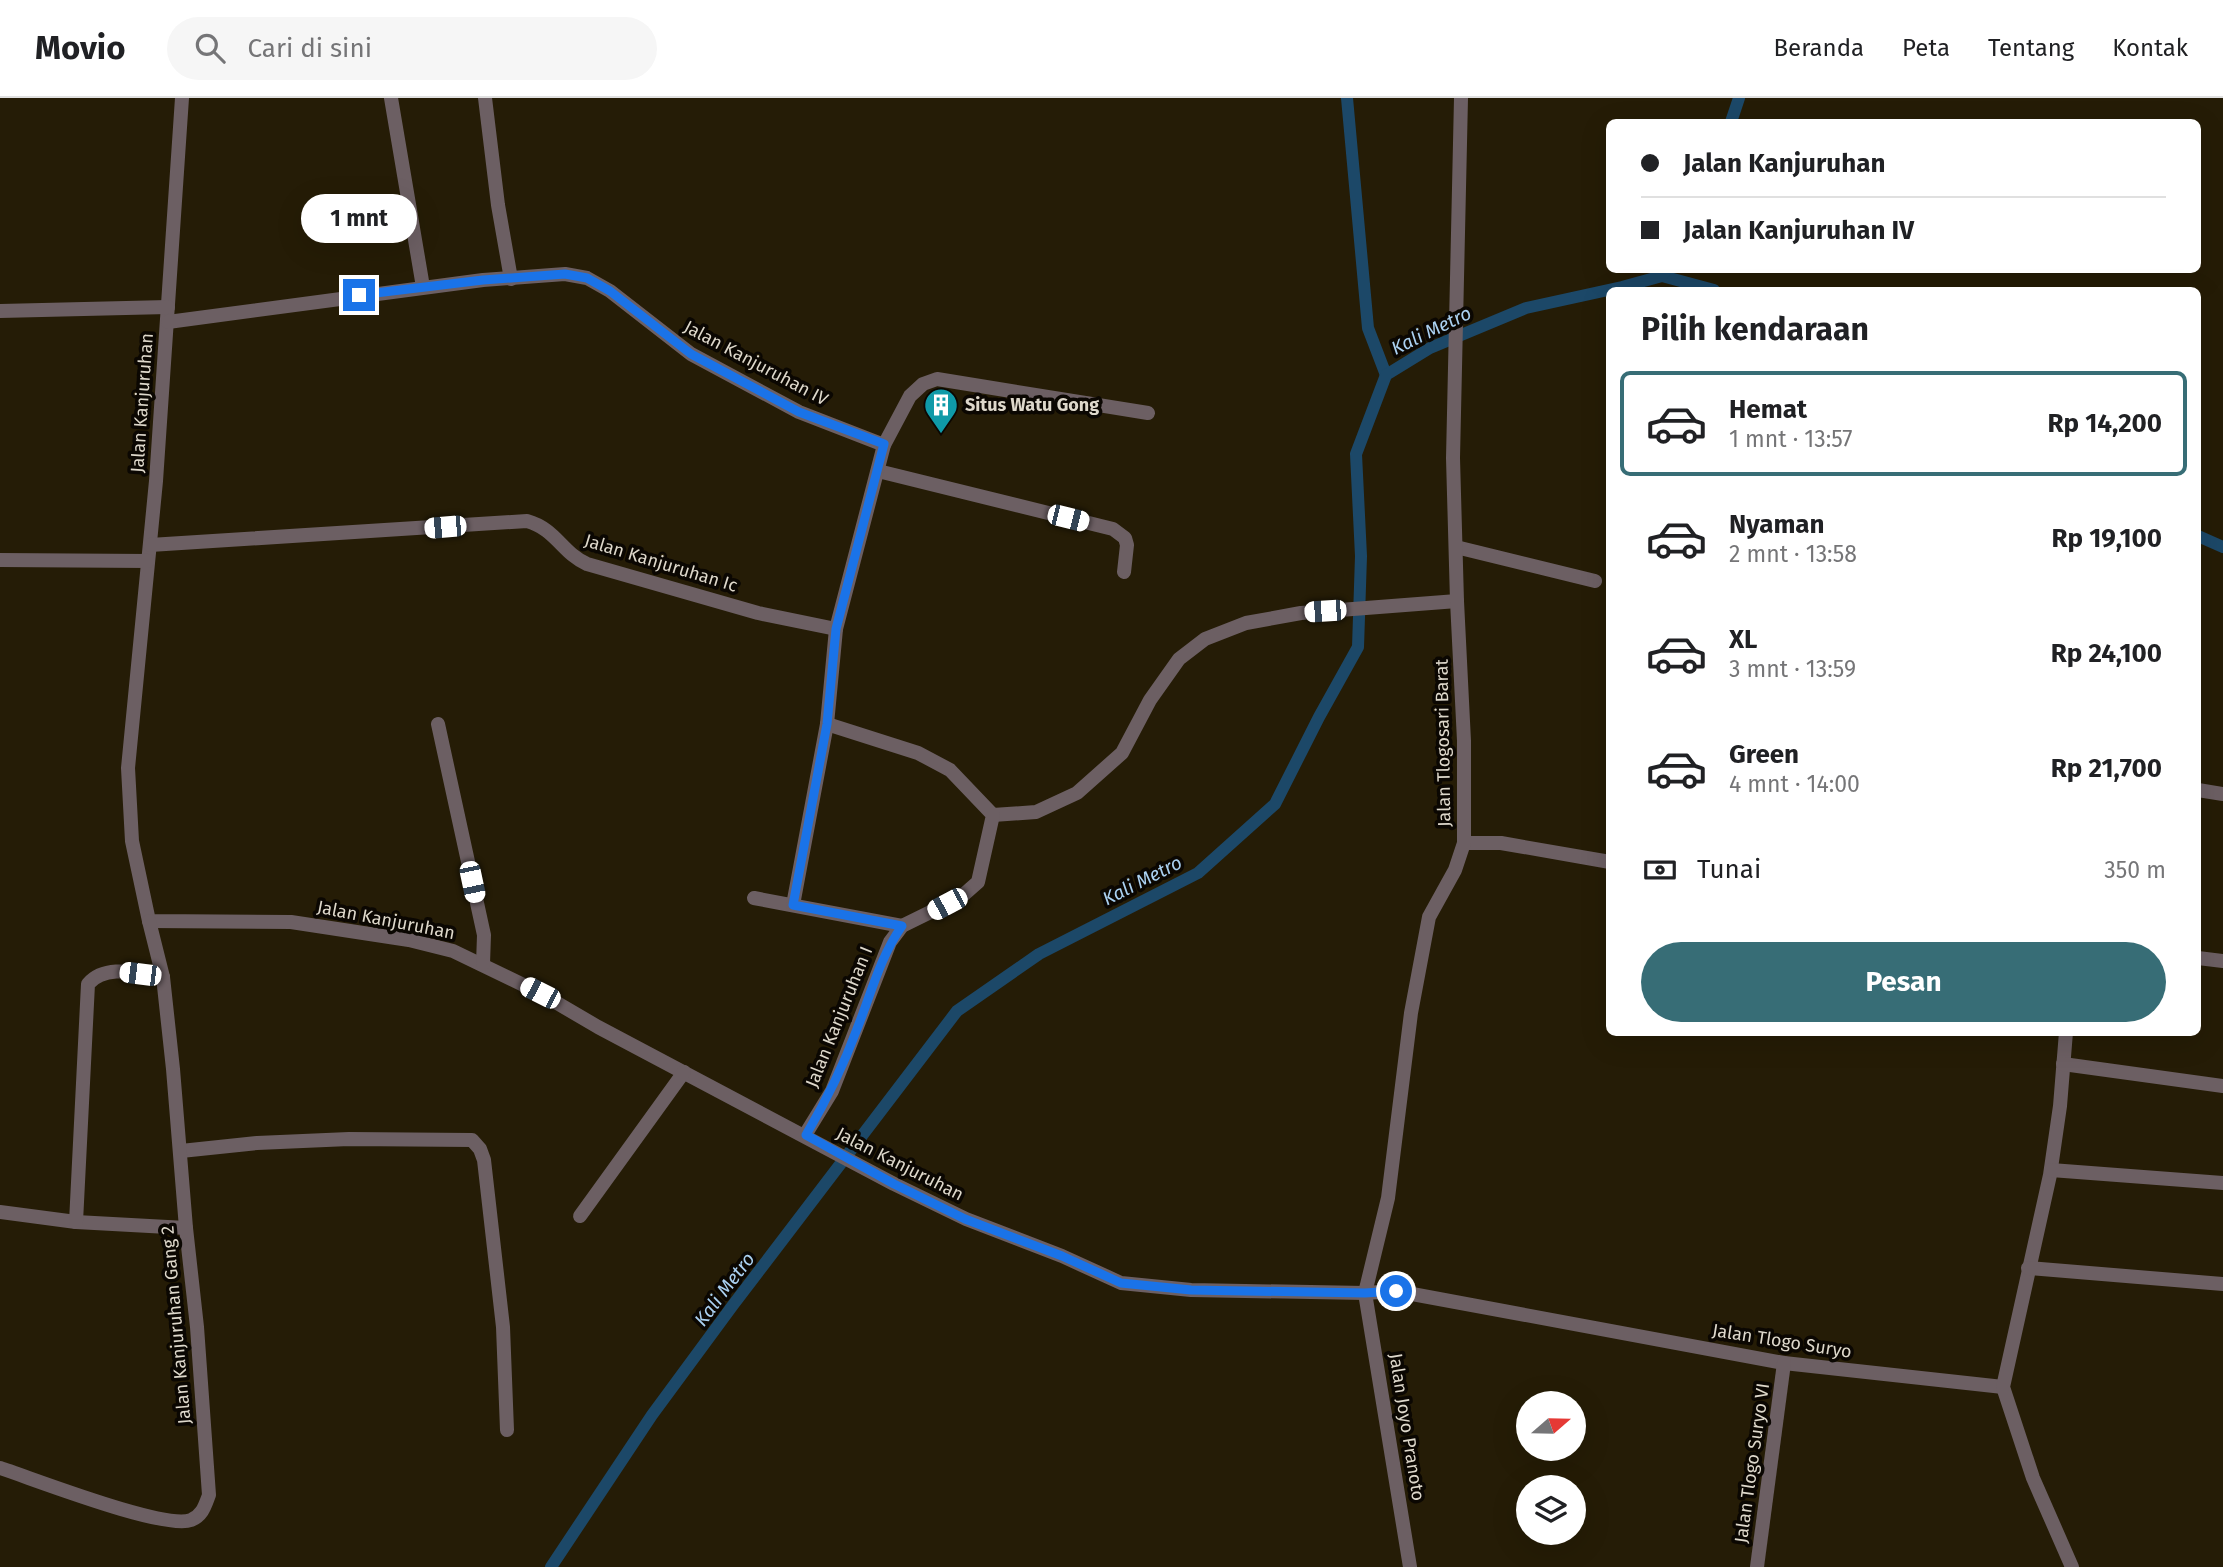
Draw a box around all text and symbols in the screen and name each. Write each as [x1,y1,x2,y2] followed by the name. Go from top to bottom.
[167,17,657,80] search box
[35,28,125,68] text: Movio
[191,29,229,67] icon: search
[247,33,372,64] text: Cari di sini
[1773,34,1864,62] text: Beranda
[1902,34,1950,62] text: Peta
[1988,34,2074,62] text: Tentang
[2112,34,2188,62] text: Kontak
[1683,148,1885,179] text: Jalan Kanjuruhan
[301,194,417,242] callout: 1 mnt
[330,204,388,232] text: 1 mnt
[1683,215,1914,246] text: Jalan Kanjuruhan IV
[343,279,375,311] route end
[1387,301,1475,360] water label: Kali Metro
[1641,310,1869,348] text: Pilih kendaraan
[680,316,832,410] street label: Jalan Kanjuruhan IV
[126,332,158,474] street label: Jalan Kanjuruhan
[922,386,960,435] building icon: Situs Watu Gong
[1645,392,1708,455] icon: car
[965,394,1099,416] place label: Situs Watu Gong
[1729,394,1807,425] text: Hemat
[2047,408,2162,439] text: Rp 14,200
[1729,425,1853,453] text: 1 mnt · 13:57
[1046,503,1091,533] car
[1645,507,1708,570] icon: car
[1729,509,1825,540] text: Nyaman
[424,515,467,539] car
[2052,523,2162,554] text: Rp 19,100
[582,529,740,597] street label: Jalan Kanjuruhan Ic
[1729,540,1857,568] text: 2 mnt · 13:58
[1304,599,1347,623] car
[1645,622,1708,685] icon: car
[1729,624,1757,655] text: XL
[2051,638,2162,669] text: Rp 24,100
[1729,655,1856,683] text: 3 mnt · 13:59
[1431,658,1455,827] street label: Jalan Tlogosari Barat
[1645,737,1708,800] icon: car
[1729,739,1799,770] text: Green
[2051,753,2162,784] text: Rp 21,700
[1729,770,1860,798] text: 4 mnt · 14:00
[1099,851,1186,910] water label: Kali Metro
[1641,851,1679,889] icon: cash
[1697,854,1761,885] text: Tunai
[2104,856,2166,884] text: 350 m
[458,859,487,905] car
[924,885,971,923] car
[315,896,457,944] street label: Jalan Kanjuruhan
[1641,942,2166,1022] button: Pesan
[801,943,877,1091] street label: Jalan Kanjuruhan I
[118,961,163,987] car
[517,974,564,1012] car
[833,1122,967,1206] street label: Jalan Kanjuruhan
[156,1225,196,1425] street label: Jalan Kanjuruhan Gang 2
[689,1248,760,1331] water label: Kali Metro
[1380,1275,1412,1307] route start
[1711,1319,1853,1363] street label: Jalan Tlogo Suryo
[1384,1351,1430,1503] street label: Jalan Joyo Pranoto
[1730,1382,1774,1544] street label: Jalan Tlogo Suryo VI
[1516,1391,1586,1461] north arrow
[1516,1391,1586,1545] map controls
[1516,1475,1586,1545] button: layers

